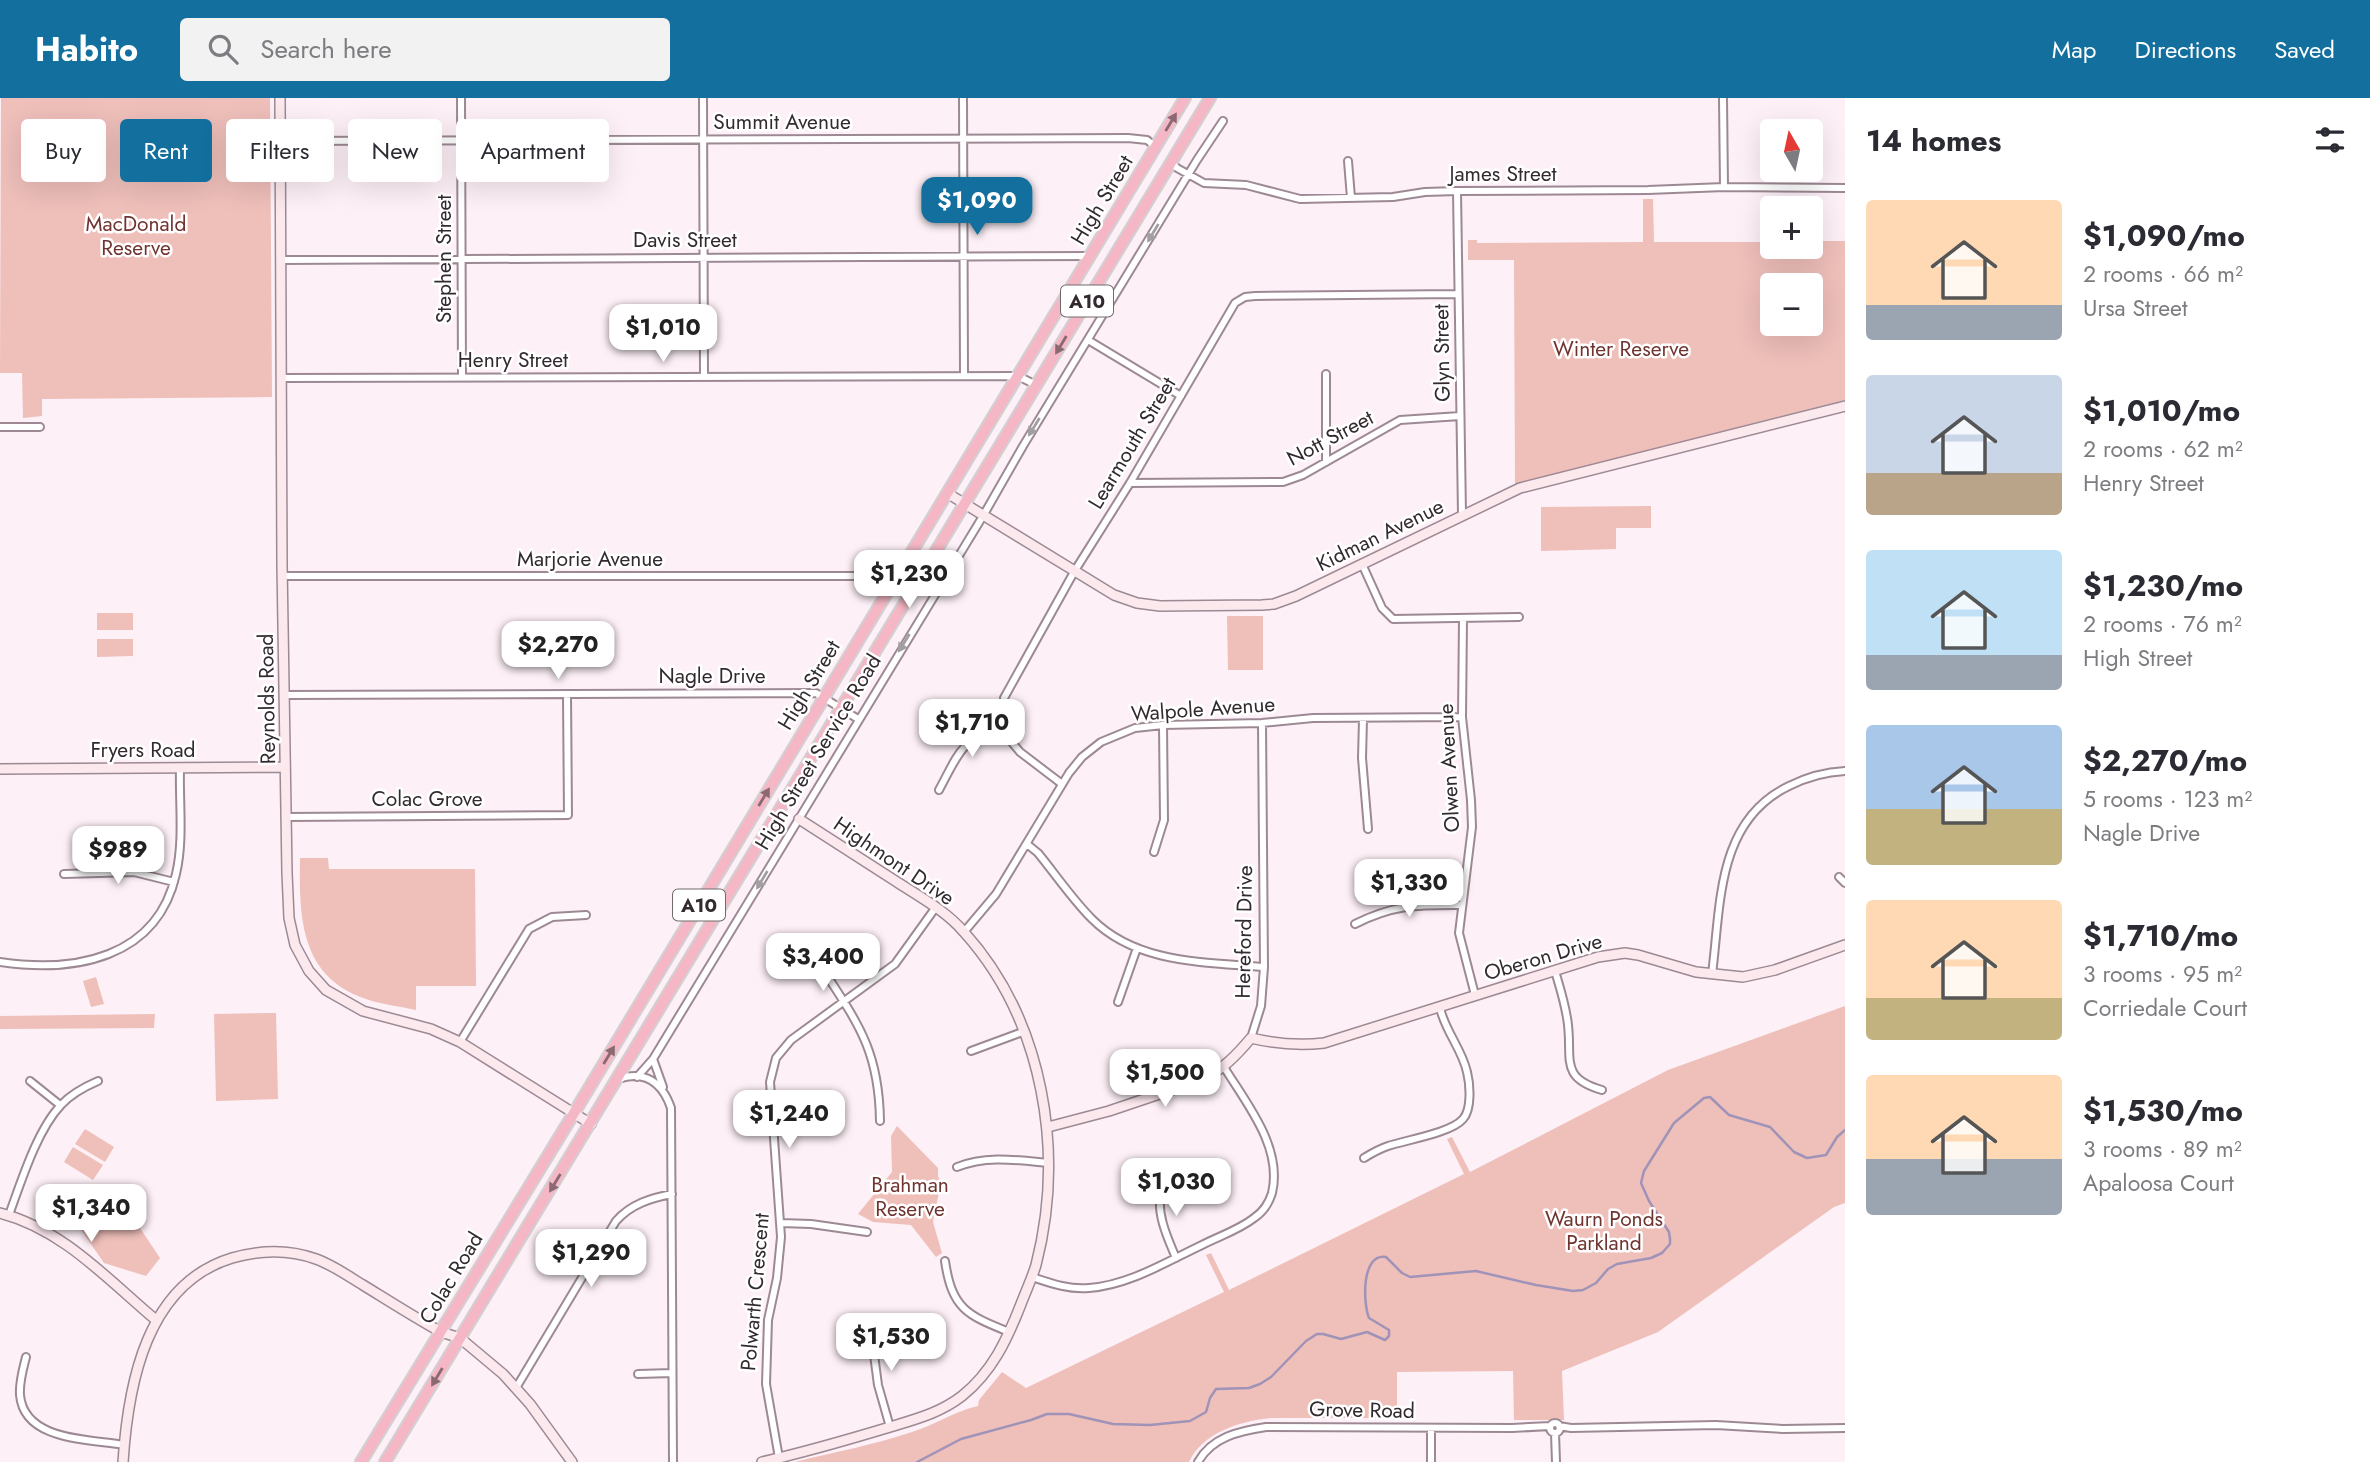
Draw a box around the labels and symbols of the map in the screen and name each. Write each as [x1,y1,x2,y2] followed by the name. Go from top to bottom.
[713,107,851,137] street label: Summit Avenue
[1165,113,1177,132] one-way arrow
[1760,119,1824,182] north arrow
[1063,149,1141,251] street label: High Street
[1446,159,1557,189] street label: James Street
[920,178,1034,237] pin: $1,090
[429,195,459,323] street label: Stephen Street
[86,209,186,263] park label: MacDonald Reserve
[1146,224,1159,243] one-way arrow
[633,225,737,255] street label: Davis Street
[1061,286,1113,316] road number: A10
[606,304,720,364] pin: $1,010
[1426,304,1458,402] street label: Glyn Street
[1553,334,1689,364] park label: Winter Reserve
[1054,336,1067,355] one-way arrow
[458,345,568,375] street label: Henry Street
[1081,371,1183,515] street label: Learmouth Street
[1281,403,1379,473] street label: Nott Street
[1028,418,1041,437] one-way arrow
[1311,491,1449,579] street label: Kidman Avenue
[517,544,663,574] street label: Marjorie Avenue
[852,550,966,610] pin: $1,230
[501,622,615,681] pin: $2,270
[251,633,283,765] street label: Reynolds Road
[770,634,848,736] street label: High Street
[898,634,911,653] one-way arrow
[748,648,888,856] street label: High Street Service Road
[659,661,766,691] street label: Nagle Drive
[1130,689,1276,729] street label: Walpole Avenue
[915,700,1029,759] pin: $1,710
[1431,703,1467,833] street label: Olwen Avenue
[91,735,195,765] street label: Fryers Road
[371,784,483,814] street label: Colac Grove
[758,787,770,806] one-way arrow
[827,809,961,913] street label: Highmont Drive
[77,826,159,886] pin: $989
[1352,860,1466,919] pin: $1,330
[1228,865,1260,999] street label: Hereford Drive
[755,871,768,890] one-way arrow
[673,890,725,920] road number: A10
[1480,926,1606,988] street label: Oberon Drive
[766,934,880,993] pin: $3,400
[603,1045,615,1064] one-way arrow
[1108,1049,1222,1109] pin: $1,500
[732,1090,846,1150] pin: $1,240
[1119,1158,1233,1218] pin: $1,030
[871,1170,949,1224] park label: Brahman Reserve
[549,1173,562,1192] one-way arrow
[34,1184,148,1244] pin: $1,340
[1545,1204,1663,1258] park label: Waurn Ponds Parkland
[733,1212,777,1372] street label: Polwarth Crescent
[412,1226,490,1330] street label: Colac Road
[534,1230,648,1289] pin: $1,290
[834,1314,948,1373] pin: $1,530
[431,1367,443,1386] one-way arrow
[1309,1394,1415,1426] street label: Grove Road

